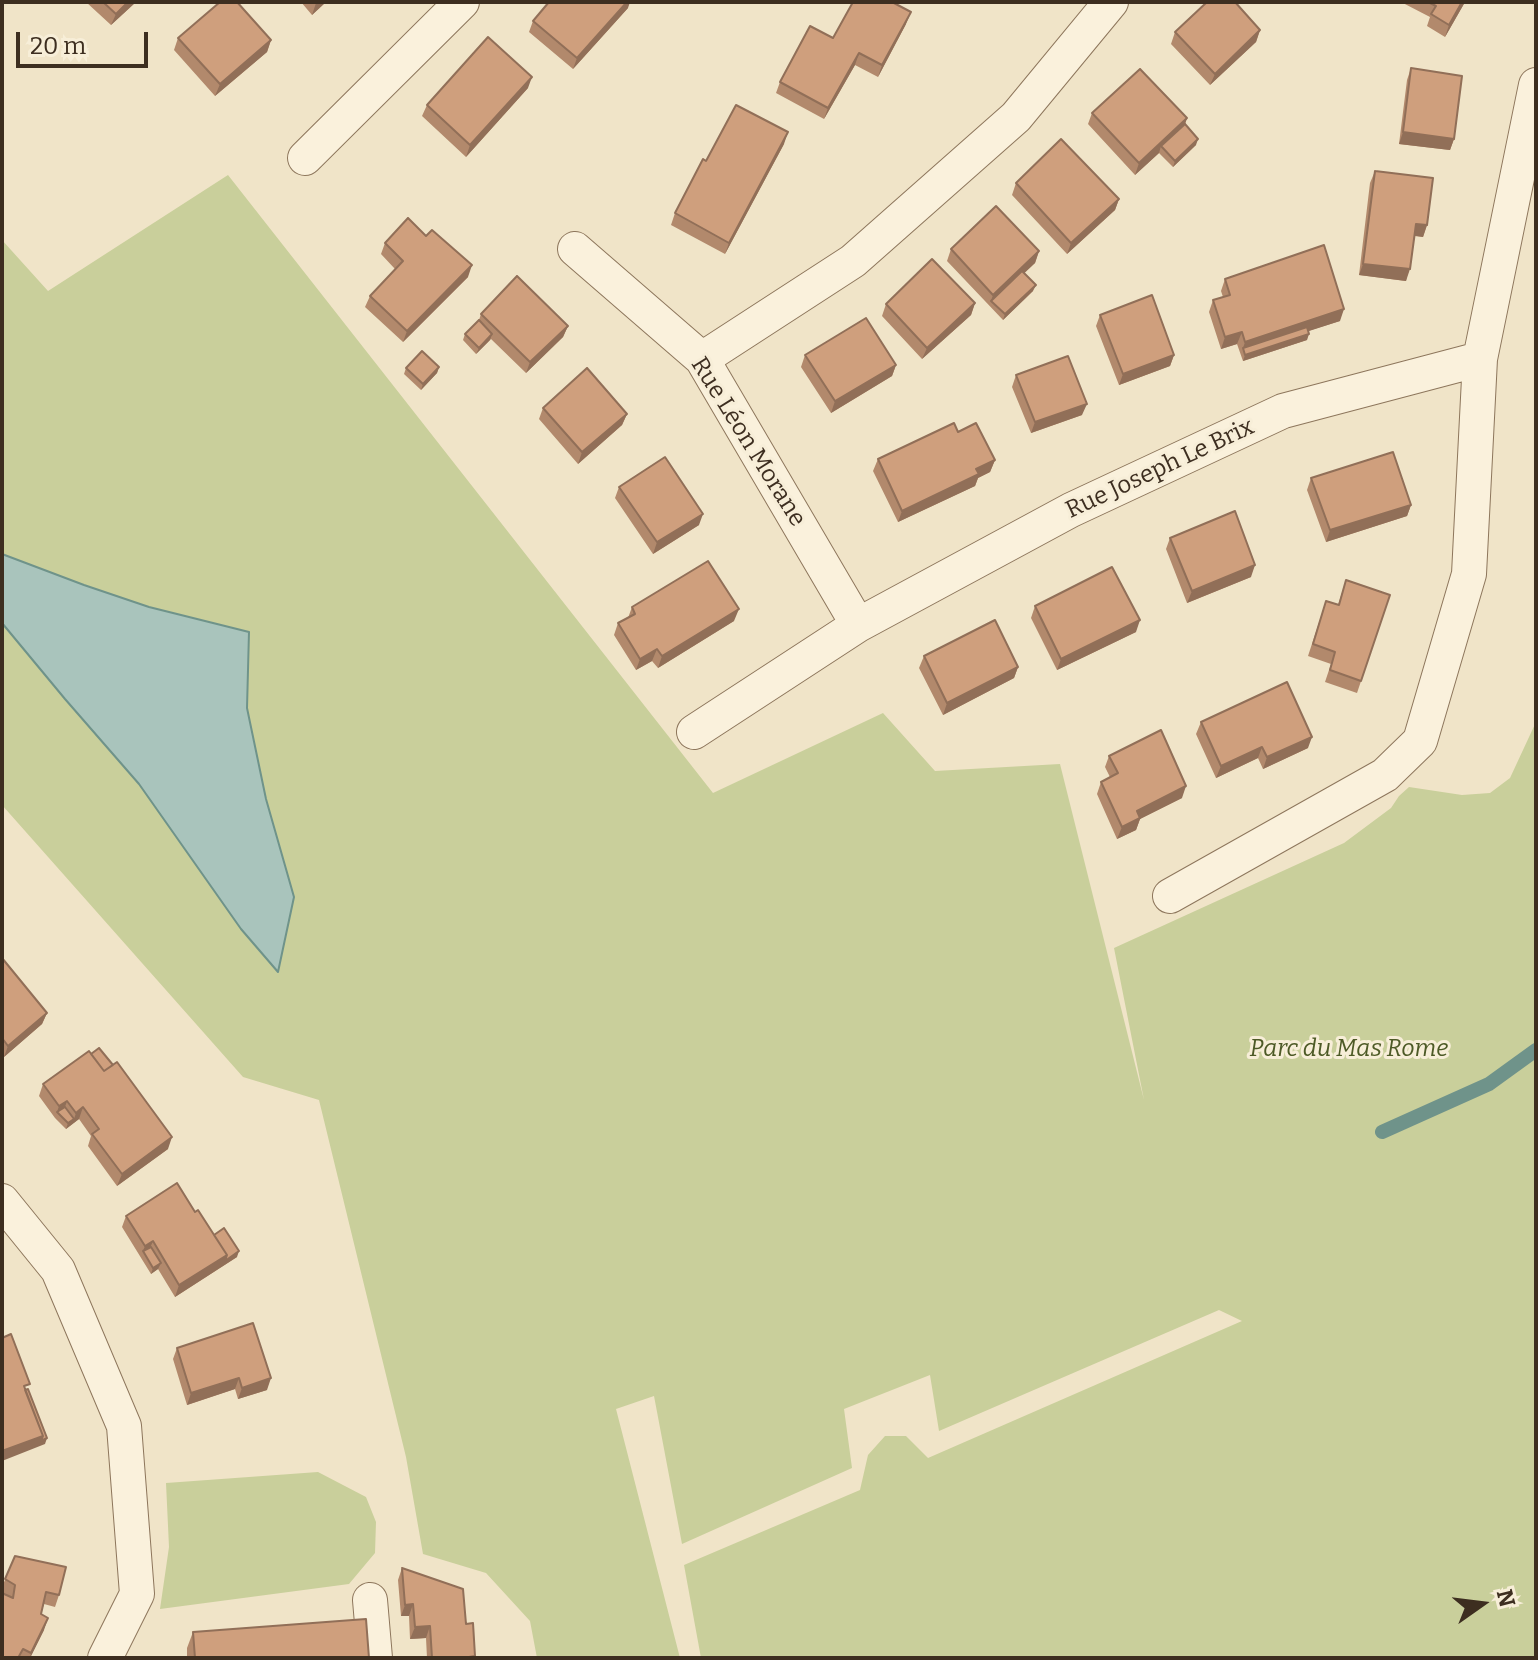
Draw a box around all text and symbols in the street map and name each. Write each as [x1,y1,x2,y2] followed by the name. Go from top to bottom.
[20,16,152,66] scale bar
[30,32,86,60] text: 20 m
[684,352,812,532] street label: Rue Léon Morane
[1061,413,1259,525] street label: Rue Joseph Le Brix
[1250,1035,1448,1063] park label: Parc du Mas Rome
[1442,1564,1522,1644] north arrow
[1491,1587,1521,1610] text: N

